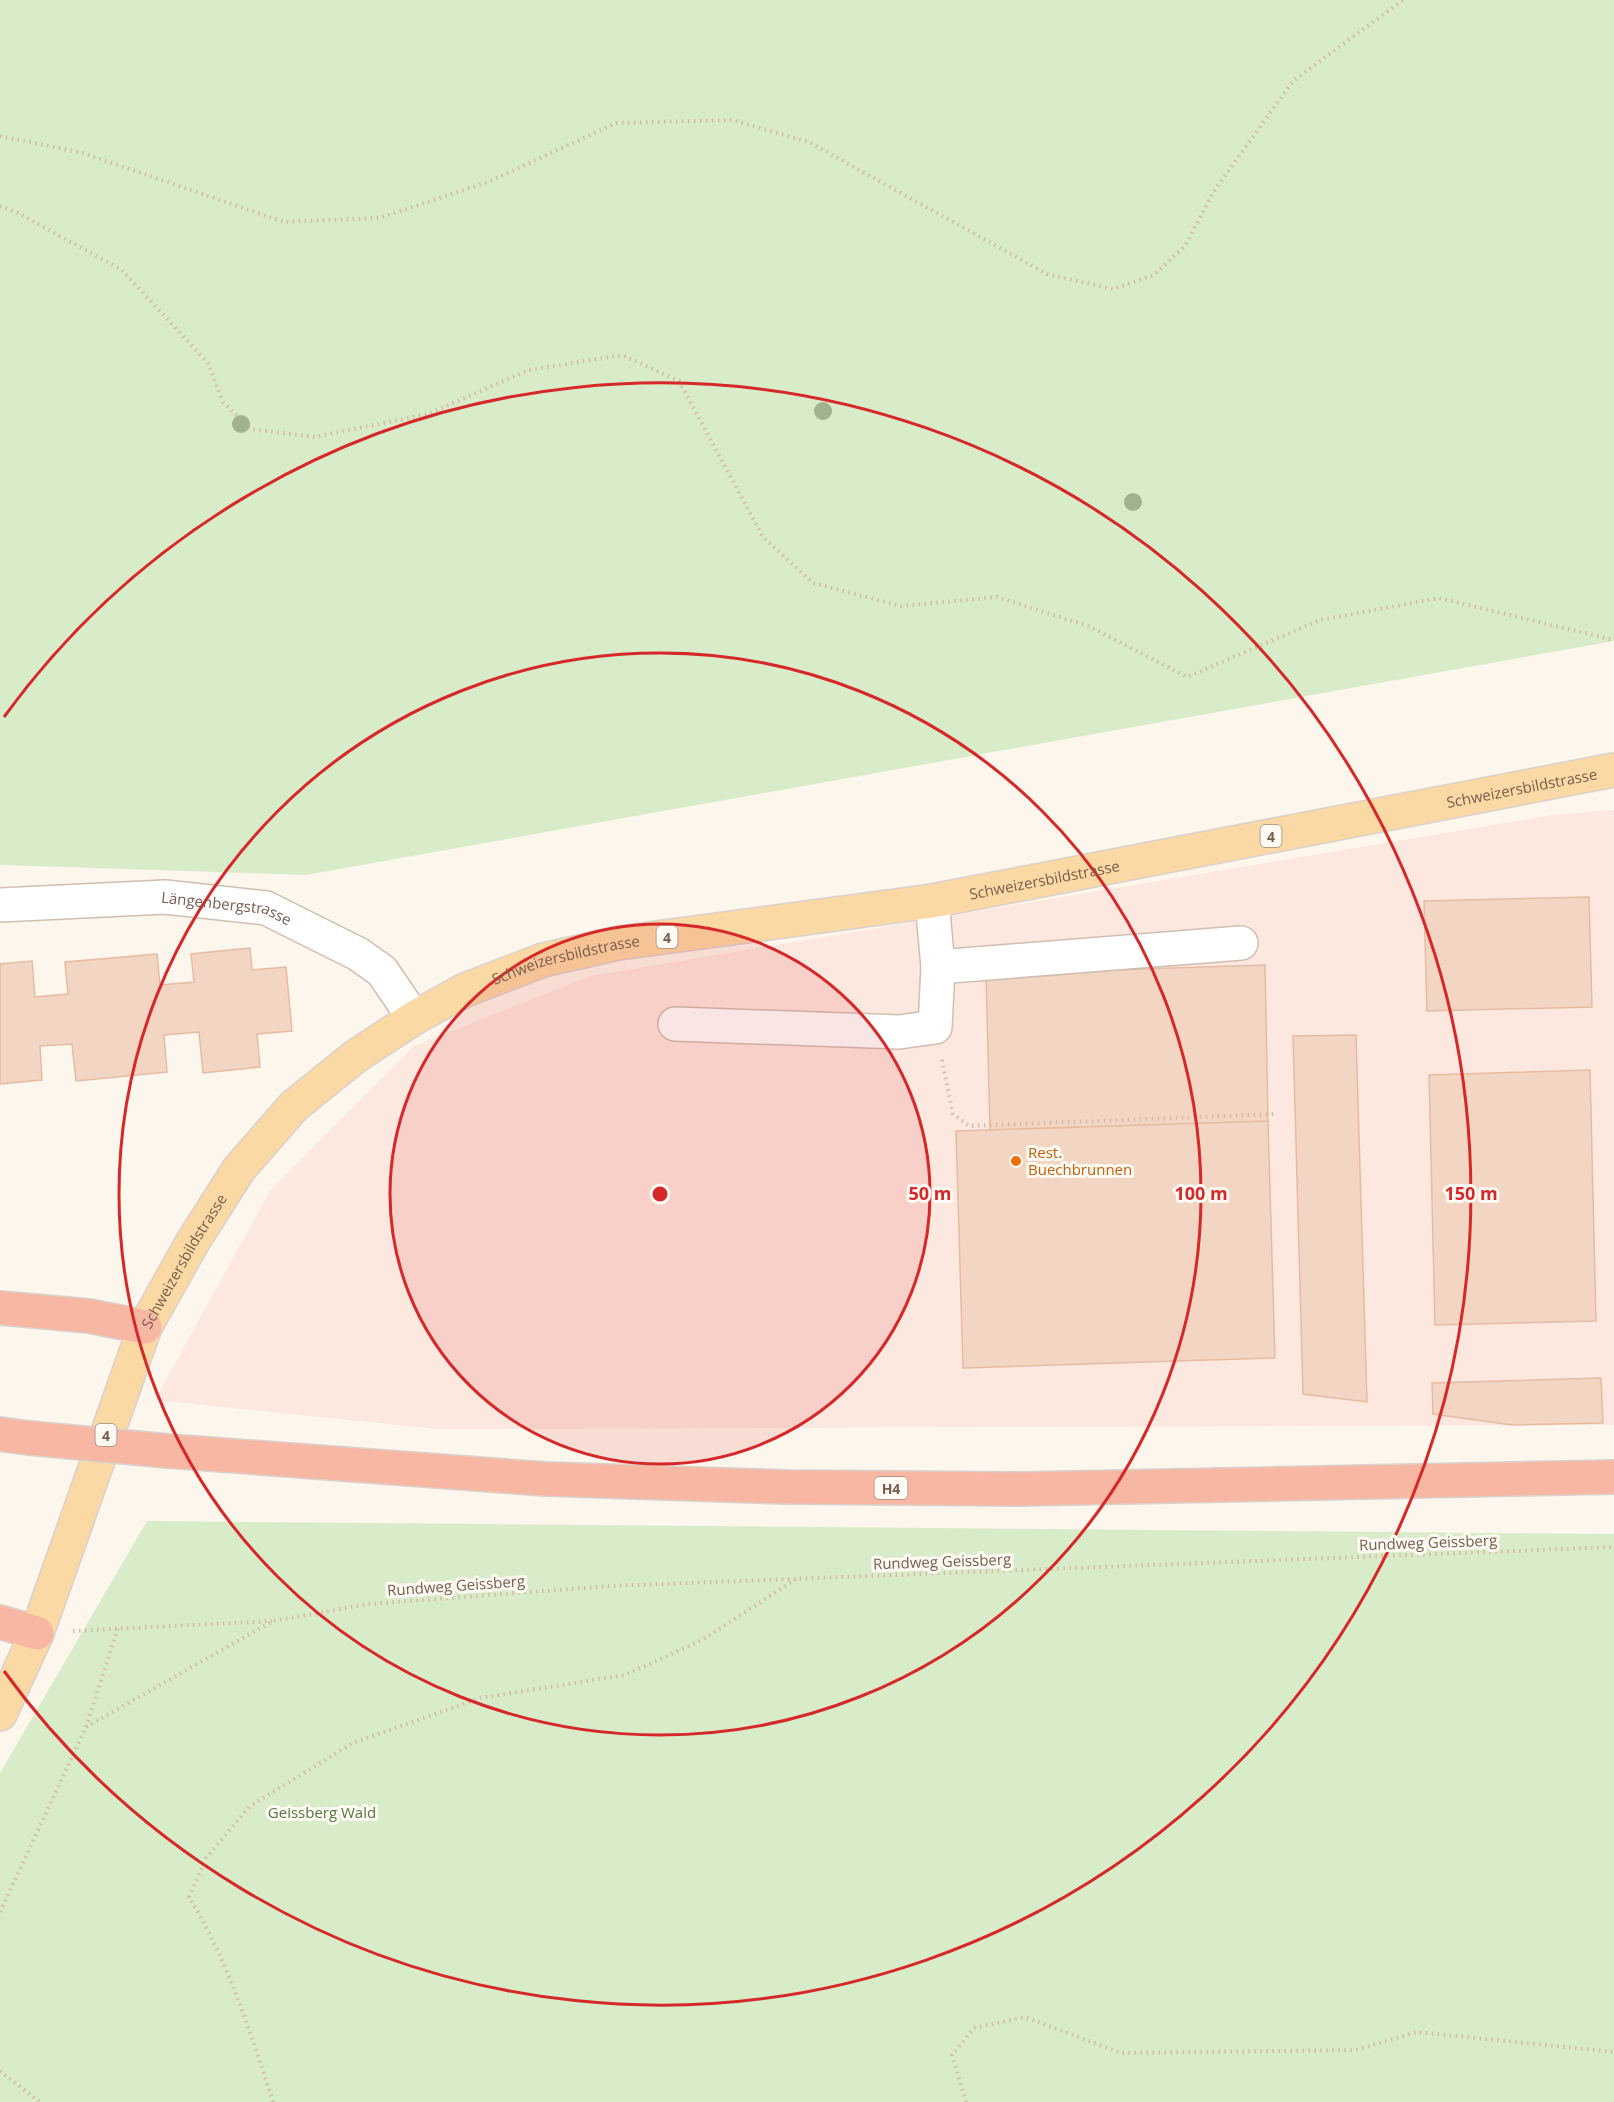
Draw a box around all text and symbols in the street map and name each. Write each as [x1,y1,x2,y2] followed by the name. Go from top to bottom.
[1445,763,1599,812] street label: Schweizersbildstrasse
[1260,825,1282,847] road number: 4
[967,855,1121,904] street label: Schweizersbildstrasse
[160,887,295,929] street label: Längenbergstrasse
[656,926,678,948] road number: 4
[489,930,641,989] street label: Schweizersbildstrasse
[1028,1142,1132,1179] place label: Rest. Buechbrunnen
[1009,1154,1023,1168] marker: Rest. Buechbrunnen
[909,1181,951,1205] text: 50 m
[1174,1181,1228,1205] text: 100 m
[1444,1181,1498,1205] text: 150 m
[650,1184,670,1204] centre of rings
[136,1190,231,1332] street label: Schweizersbildstrasse
[96,1424,116,1446] road number: 4
[874,1477,908,1499] road number: H4
[1359,1530,1497,1554] street label: Rundweg Geissberg
[873,1549,1011,1573] street label: Rundweg Geissberg
[386,1570,526,1600] street label: Rundweg Geissberg
[268,1802,376,1822] park label: Geissberg Wald

